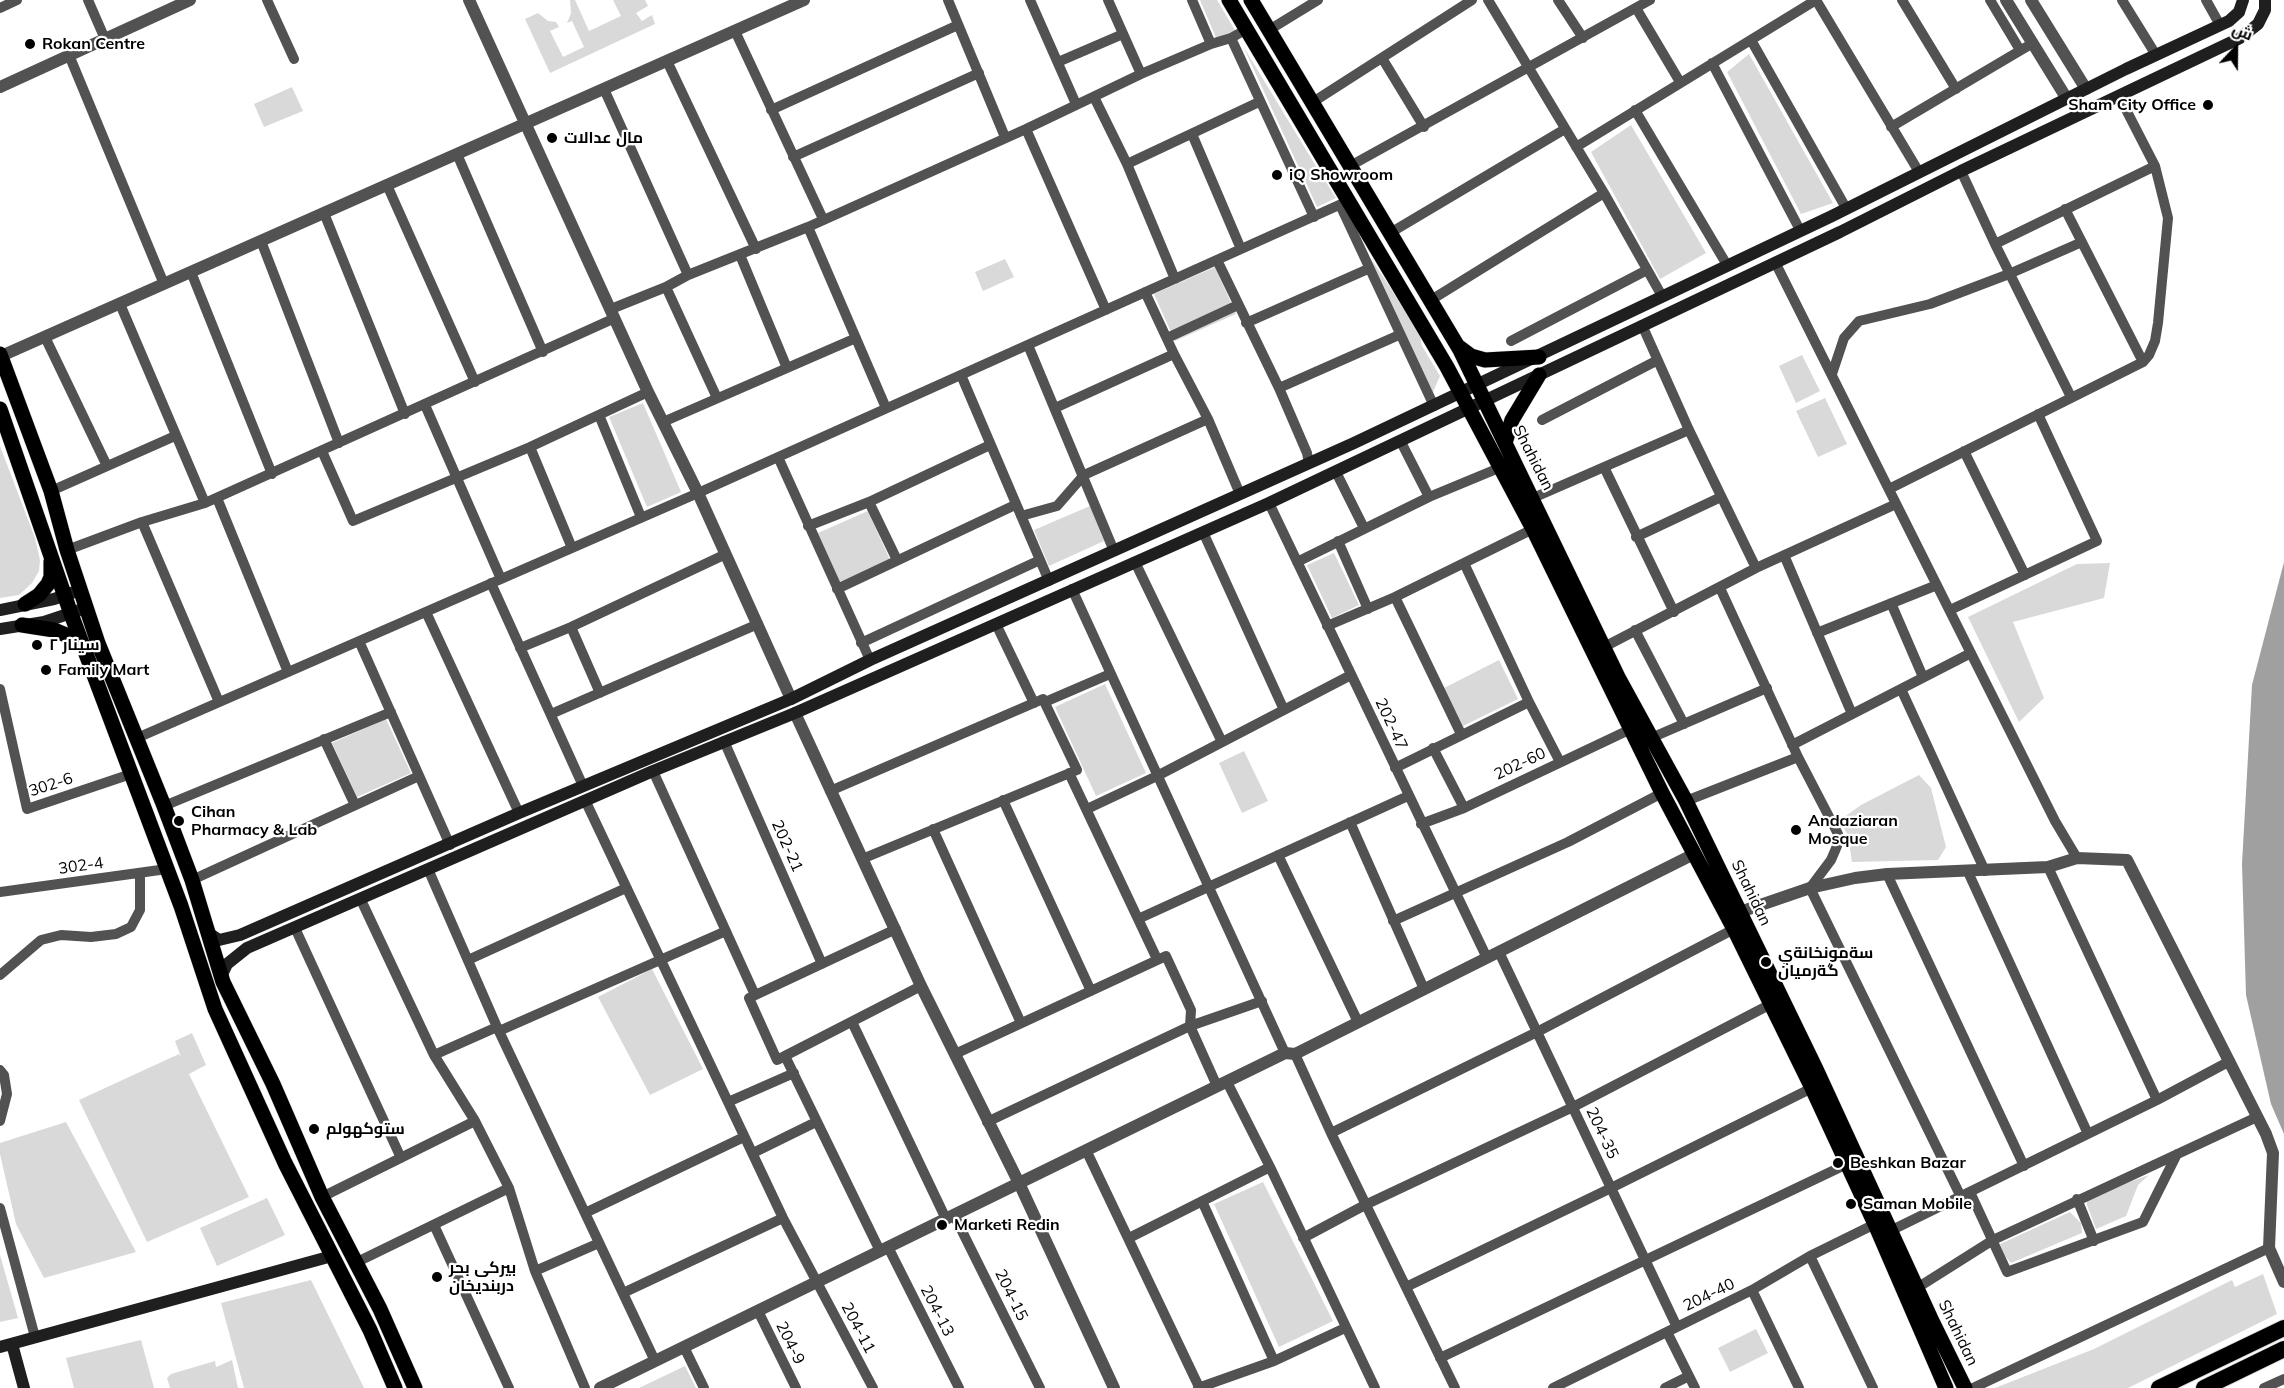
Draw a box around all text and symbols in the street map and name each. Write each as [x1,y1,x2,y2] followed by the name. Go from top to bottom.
[2206,18,2266,78] north arrow
[2229,18,2256,44] text: ش
[42,34,145,54] place label: Rokan Centre
[23,37,37,51] marker: Rokan Centre
[2068,95,2196,115] place label: Sham City Office
[2201,98,2215,112] marker: Sham City Office
[564,128,643,148] place label: مال عدالات
[545,131,559,145] marker: مال عدالات
[1289,165,1393,185] place label: iQ Showroom
[1270,168,1284,182] marker: iQ Showroom
[1508,422,1558,494] street label: Shahidan
[49,635,99,655] place label: سینار ٢
[30,638,44,652] marker: سینار ٢
[58,660,149,680] place label: Family Mart
[39,663,53,677] marker: Family Mart
[1371,695,1411,753] street label: 202-47
[1491,744,1549,784] street label: 202-60
[27,769,75,801] street label: 302-6
[191,802,317,840] place label: Cihan Pharmacy & Lab
[1808,811,1898,849] place label: Andaziaran Mosque
[172,814,186,828] marker: Cihan Pharmacy & Lab
[767,817,807,875] street label: 202-21
[1789,823,1803,837] marker: Andaziaran Mosque
[57,853,105,879] street label: 302-4
[1727,857,1775,929] street label: Shahidan
[1778,943,1873,981] place label: سةمونخانةي گةرميان
[1759,955,1773,969] marker: سةمونخانةي گةرميان
[1582,1104,1622,1162] street label: 204-35
[326,1119,405,1139] place label: ستوكهولم
[307,1122,321,1136] marker: ستوكهولم
[1850,1153,1966,1173] place label: Beshkan Bazar
[1831,1156,1845,1170] marker: Beshkan Bazar
[1863,1194,1972,1214] place label: Saman Mobile
[1844,1197,1858,1211] marker: Saman Mobile
[954,1215,1060,1235] place label: Marketi Redin
[935,1218,949,1232] marker: Marketi Redin
[449,1258,516,1296] place label: بيركى بحر دربنديخان
[990,1266,1032,1324] street label: 204-15
[430,1270,444,1284] marker: بيركى بحر دربنديخان
[1680,1274,1738,1316] street label: 204-40
[916,1282,958,1340] street label: 204-13
[1934,1297,1982,1369] street label: Shahidan
[837,1299,879,1357] street label: 204-11
[771,1318,809,1368] street label: 204-9

